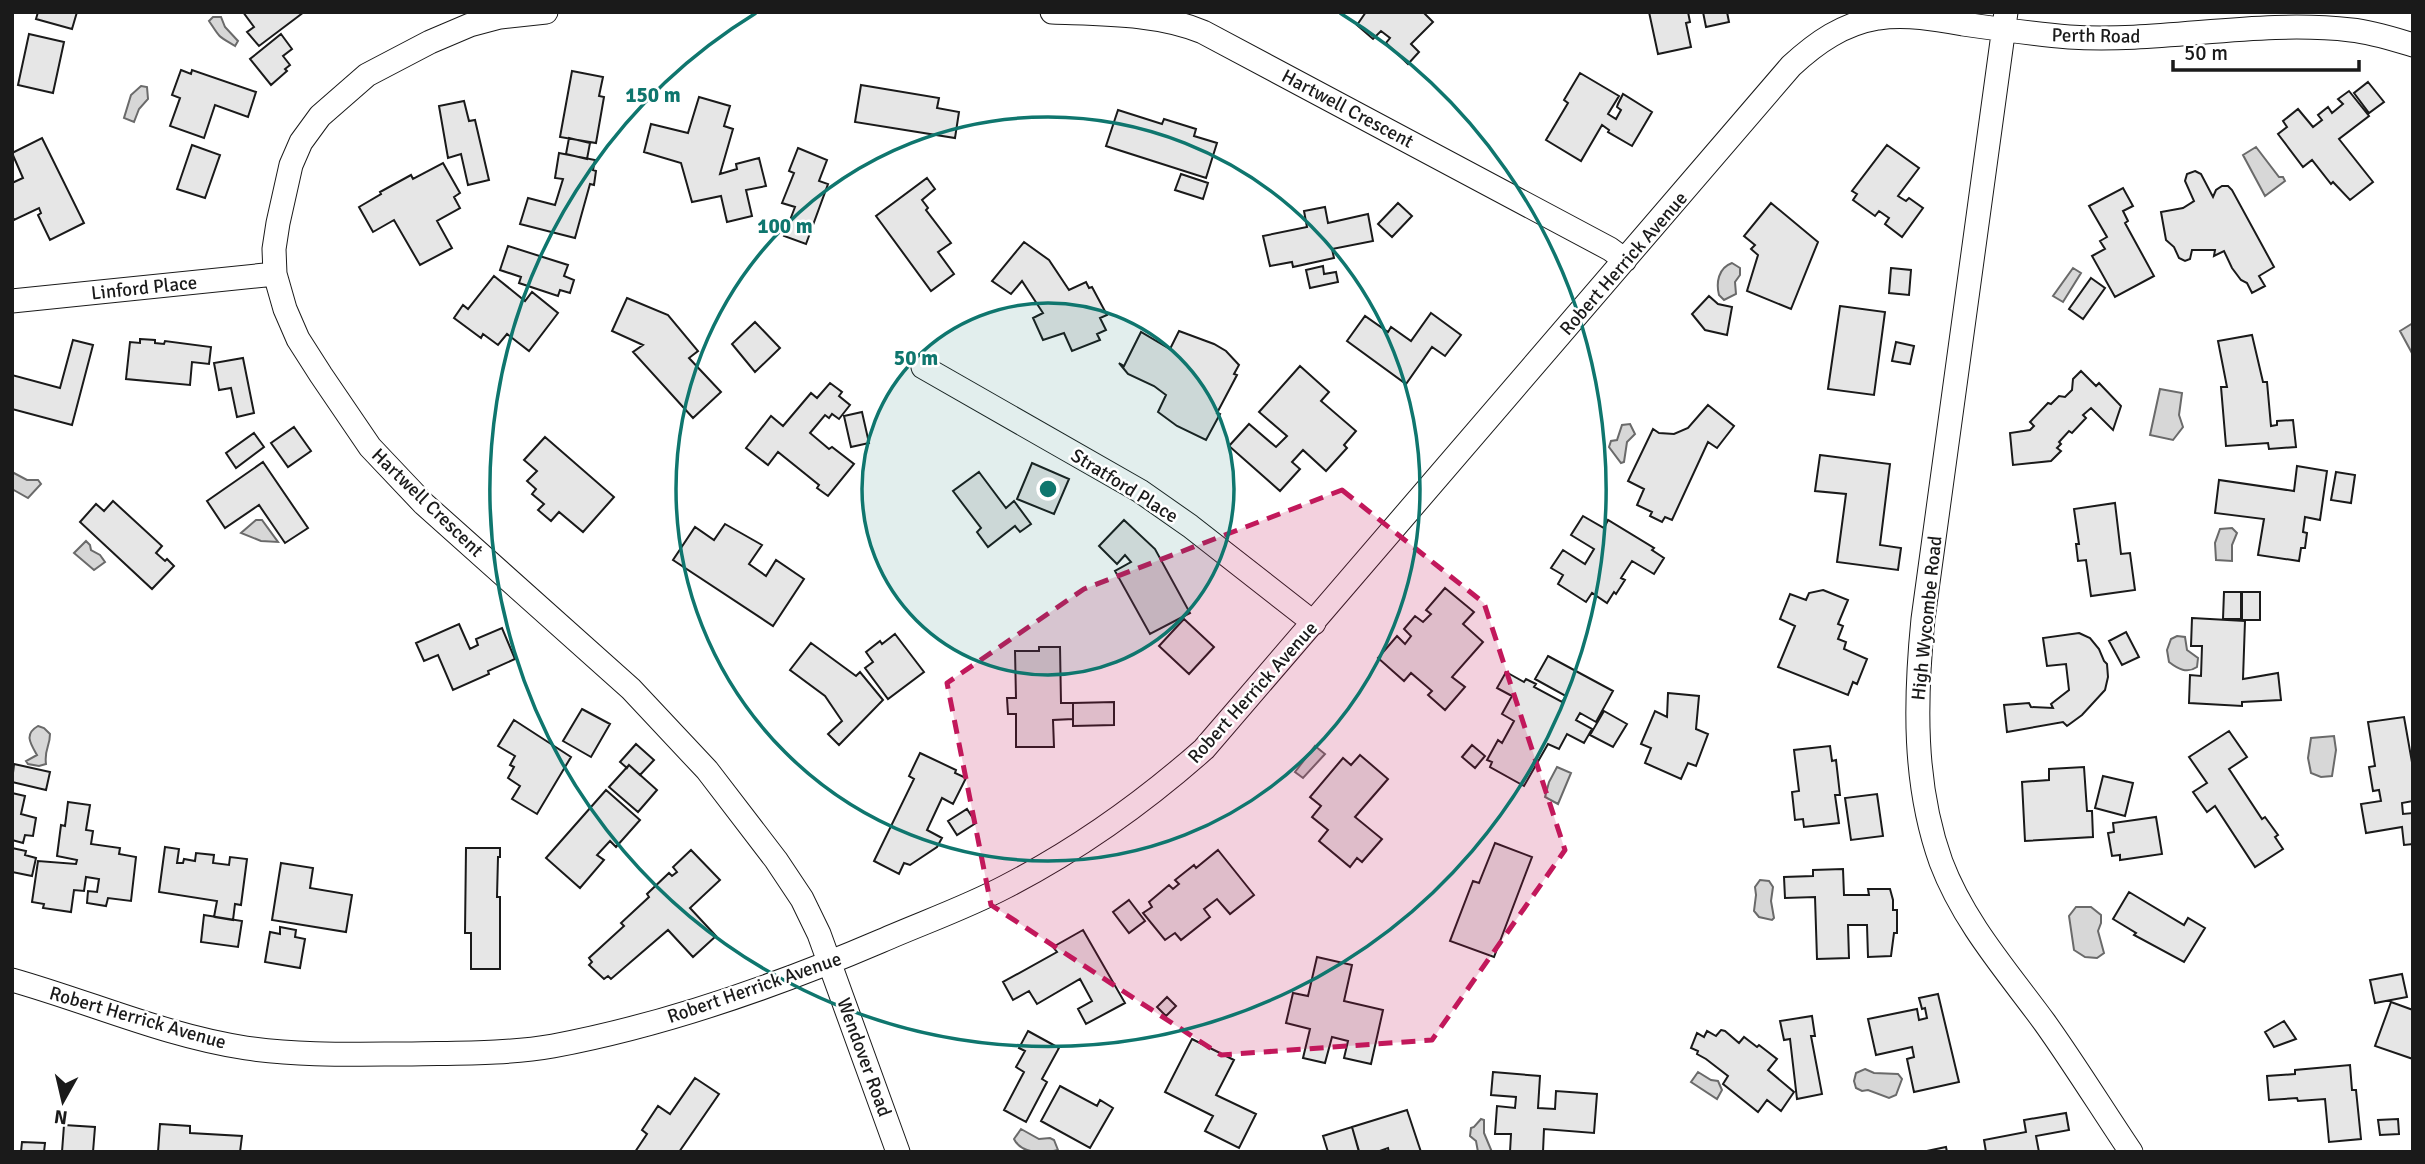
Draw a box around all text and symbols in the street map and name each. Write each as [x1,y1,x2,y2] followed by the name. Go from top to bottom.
[2051,23,2141,49] street label: Perth Road
[2173,28,2358,72] scale bar
[2184,40,2228,66] text: 50 m
[1277,64,1418,154] street label: Hartwell Crescent
[625,82,681,108] text: 150 m
[1555,187,1693,340] street label: Robert Herrick Avenue
[757,213,813,239] text: 100 m
[90,270,198,305] street label: Linford Place
[894,345,938,371] text: 50 m
[366,443,488,562] street label: Hartwell Crescent
[1066,443,1183,528] street label: Stratford Place
[1036,477,1060,501] centre of rings
[1906,535,1948,702] street label: High Wycombe Road
[1183,617,1323,769] street label: Robert Herrick Avenue
[664,947,845,1029] street label: Robert Herrick Avenue
[47,981,229,1055] street label: Robert Herrick Avenue
[831,995,897,1120] street label: Wendover Road
[28,1066,98,1136] north arrow
[53,1104,69,1130] text: N

